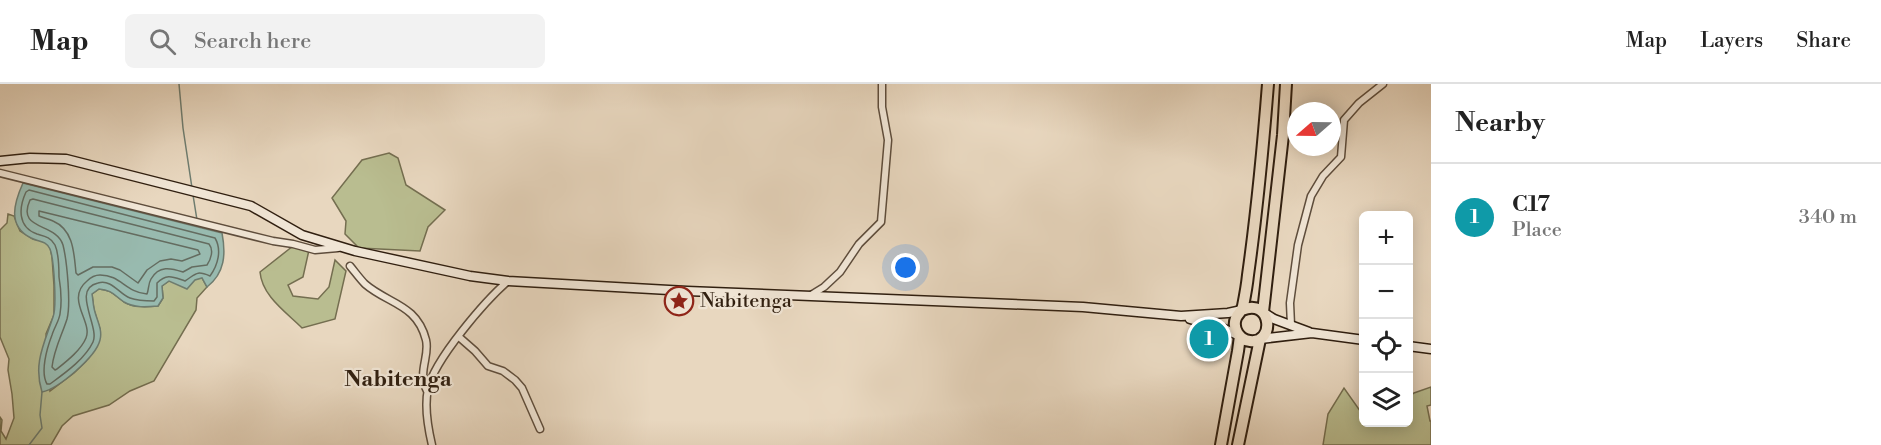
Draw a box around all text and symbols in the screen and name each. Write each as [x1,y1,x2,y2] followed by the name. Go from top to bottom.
[125,14,545,68] search box
[30,24,89,59] text: Map
[146,25,179,58] icon: search
[194,28,311,55] text: Search here
[1626,28,1667,54] text: Map
[1700,28,1763,54] text: Layers
[1796,28,1851,54] text: Share
[1287,102,1341,156] north arrow
[1455,107,1545,139] text: Nearby
[1512,191,1550,218] text: C17
[1470,205,1479,230] text: 1
[1799,205,1857,230] text: 340 m
[1359,211,1413,427] map controls
[1359,211,1413,265] button: +
[1512,218,1562,243] text: Place
[891,253,920,282] your location
[1359,265,1413,319] button: −
[663,285,695,317] place icon: Nabitenga
[700,289,793,314] place label: Nabitenga
[1190,316,1228,362] pin: 1
[1359,319,1413,373] button: locate
[344,366,453,393] district label: Nabitenga
[1359,373,1413,427] button: layers

